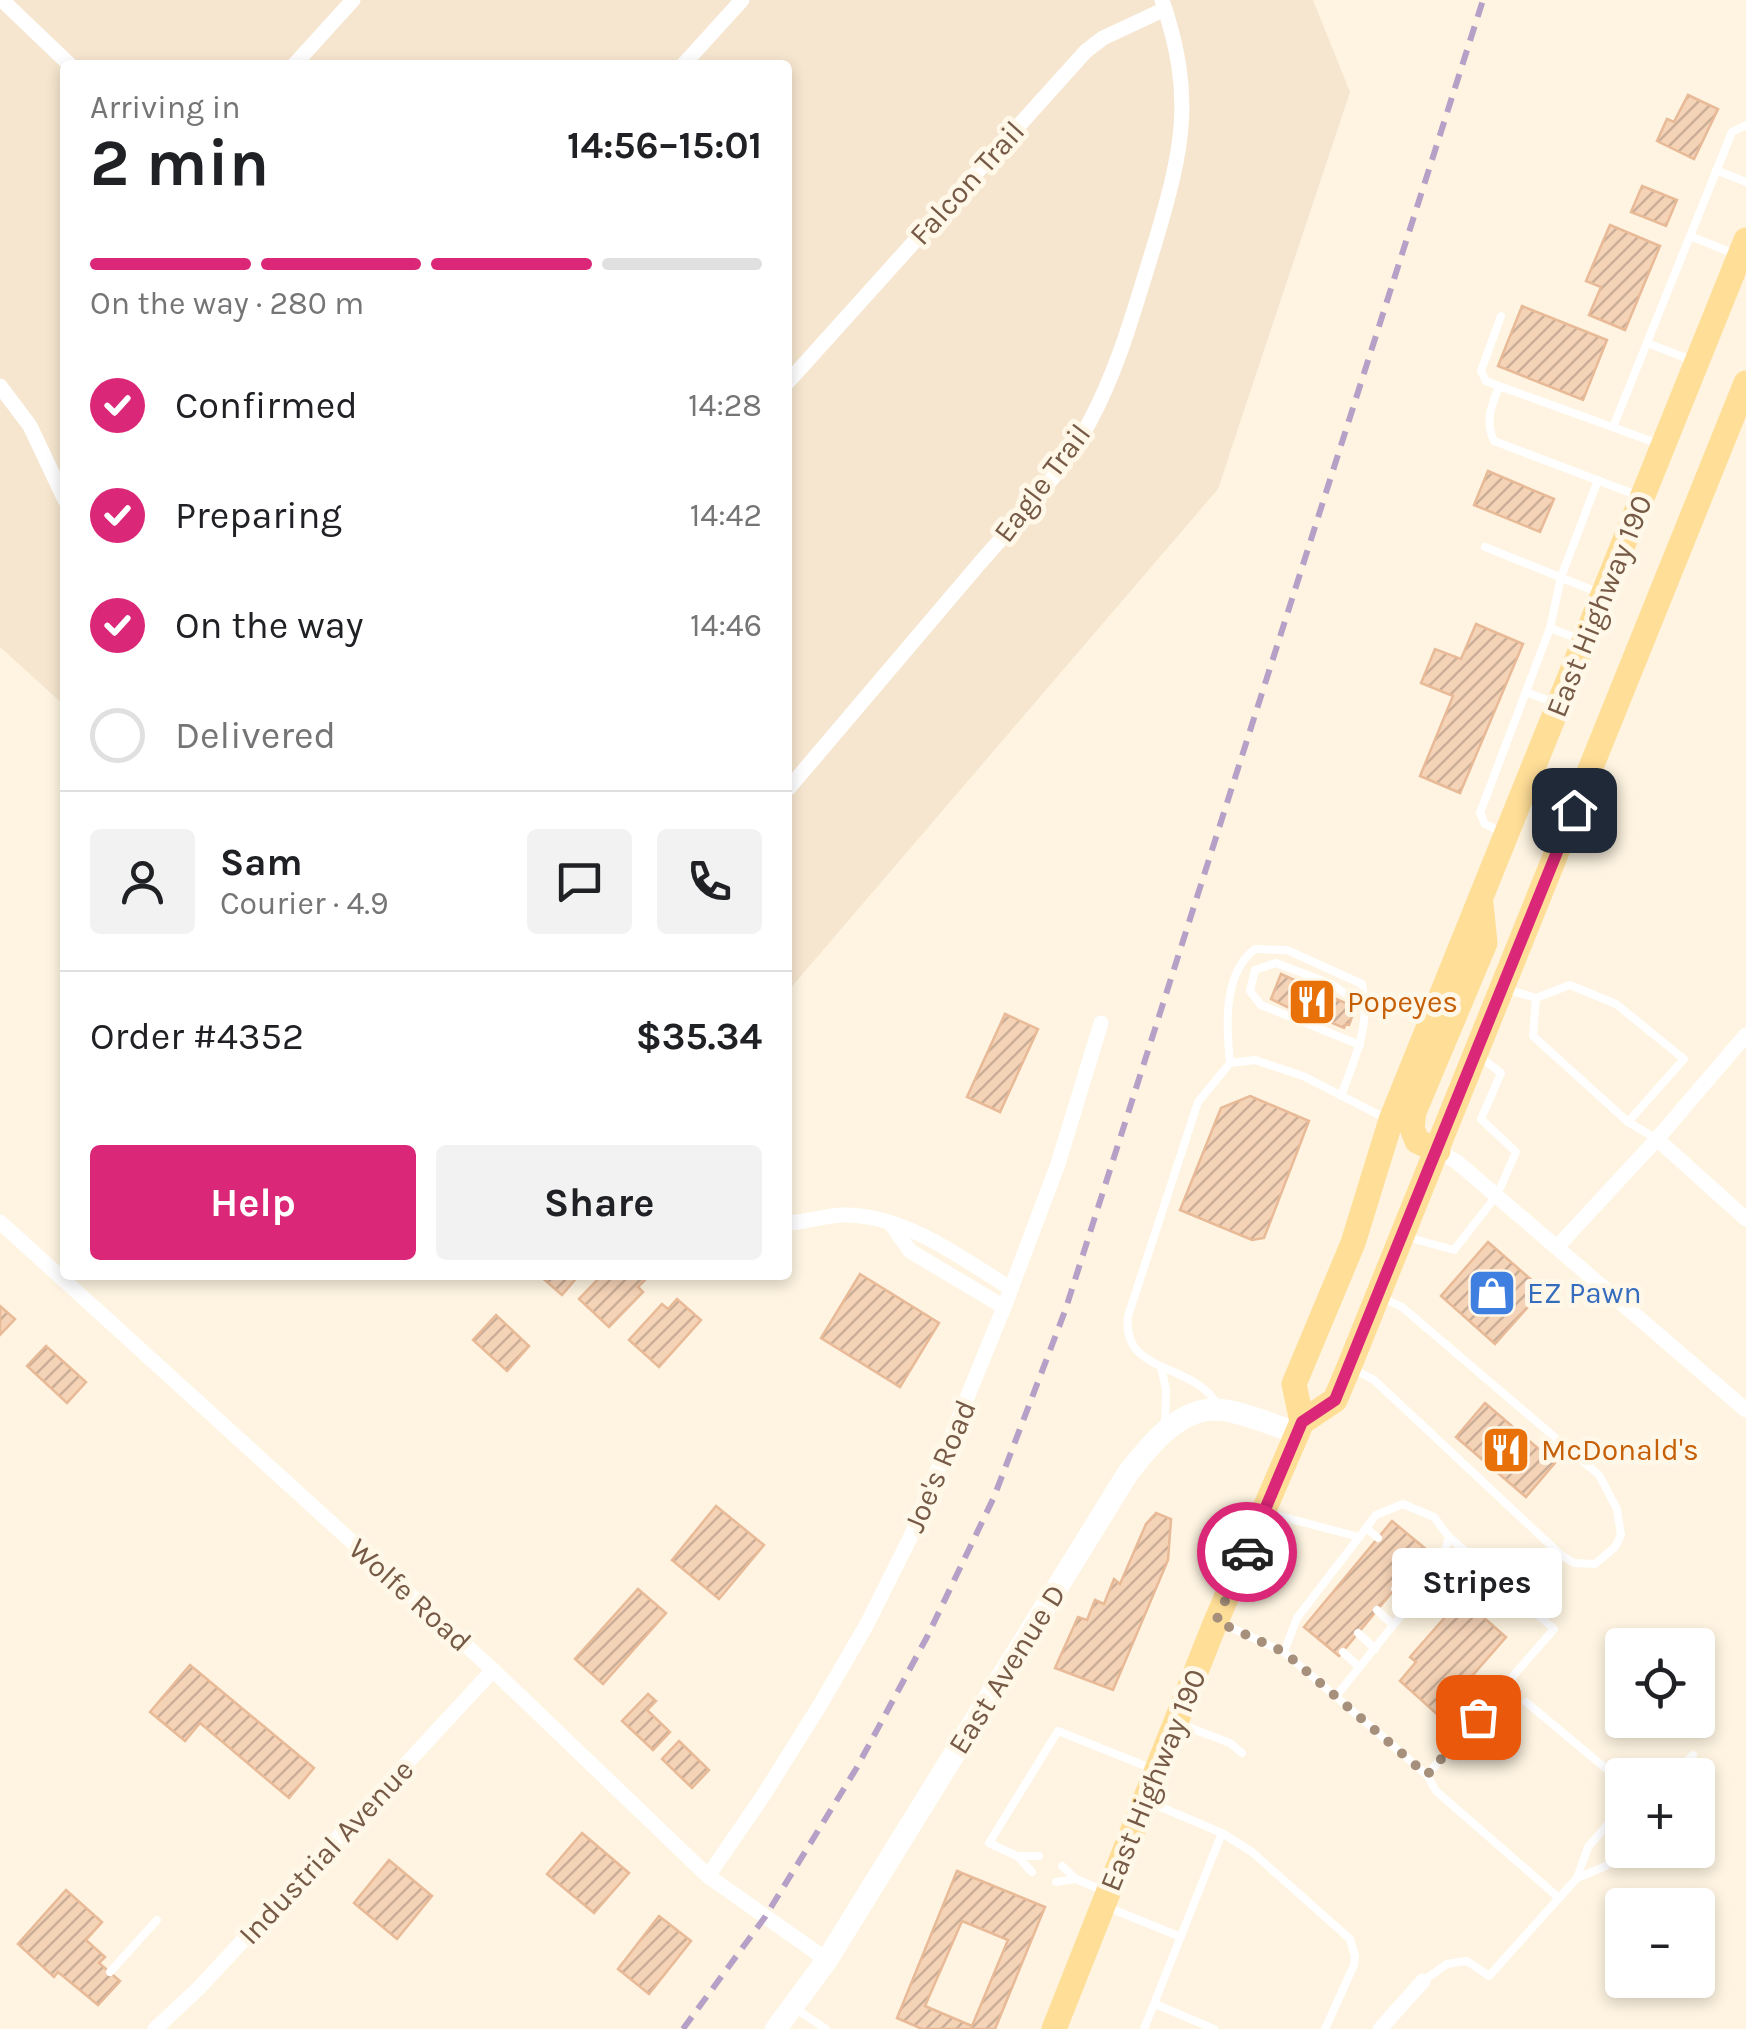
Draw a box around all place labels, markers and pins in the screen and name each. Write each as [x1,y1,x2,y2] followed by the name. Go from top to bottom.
[1532,768,1617,853] pin
[1286,976,1338,1028] restaurant icon: Popeyes
[1347,984,1458,1020] place label: Popeyes
[1466,1267,1518,1319] shop icon: EZ Pawn
[1527,1275,1642,1311] place label: EZ Pawn
[1480,1424,1532,1476] restaurant icon: McDonald's
[1541,1432,1699,1468] place label: McDonald's
[1393,1547,1563,1617] callout: Stripes
[1436,1675,1521,1760] pin

